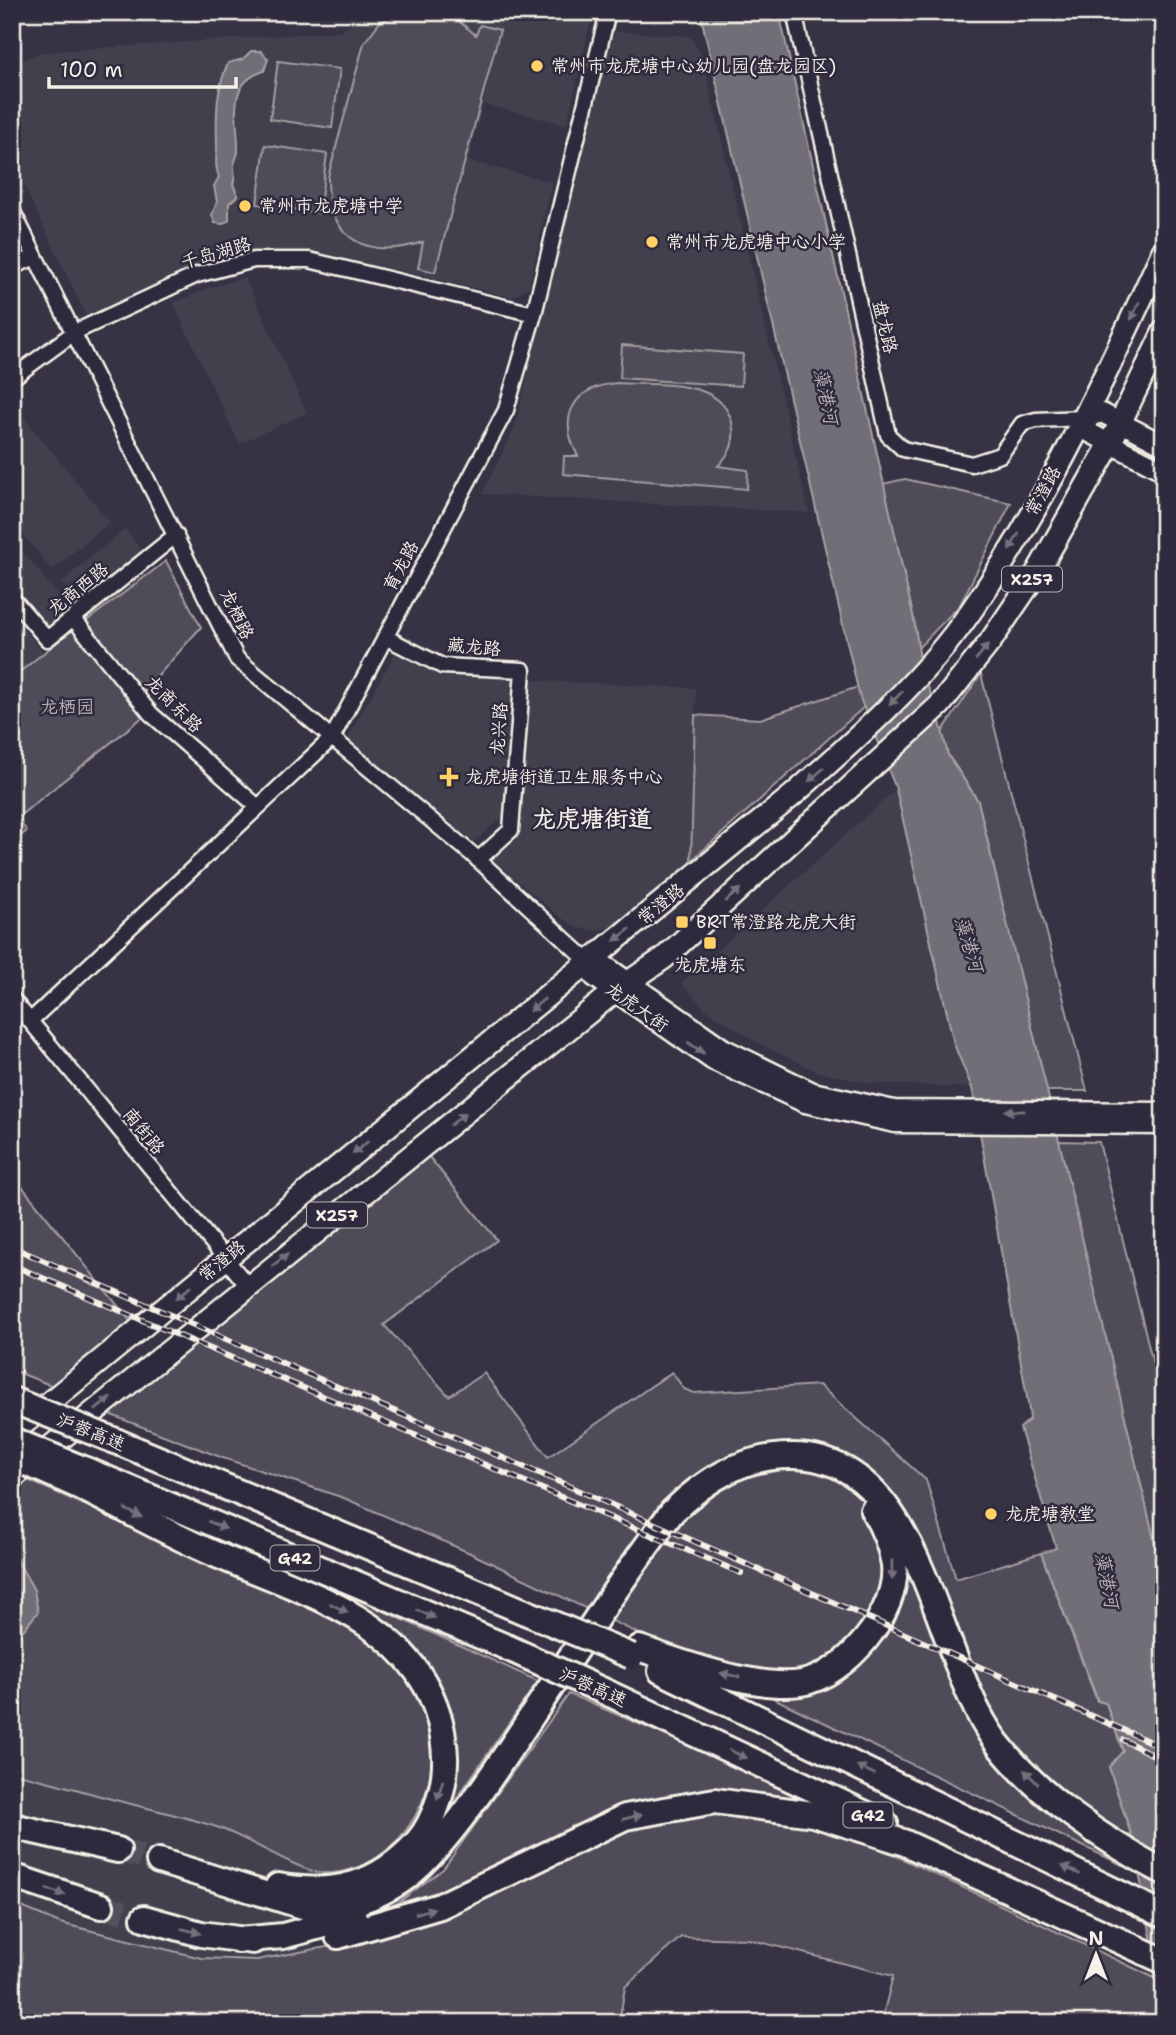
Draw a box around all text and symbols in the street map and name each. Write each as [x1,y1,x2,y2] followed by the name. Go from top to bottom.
[49,46,236,90] scale bar
[551,54,836,78] place label: 常州市龙虎塘中心幼儿园(盘龙园区)
[60,56,123,84] text: 100 m
[529,58,545,74] marker: 常州市龙虎塘中心幼儿园(盘龙园区)
[259,194,403,218] place label: 常州市龙虎塘中学
[237,198,253,214] marker: 常州市龙虎塘中学
[666,230,846,254] place label: 常州市龙虎塘中心小学
[178,232,254,274] street label: 千岛湖路
[644,234,660,250] marker: 常州市龙虎塘中心小学
[867,298,903,356] street label: 盘龙路
[1129,301,1141,321] one-way arrow
[808,366,845,429] water label: 藻港河
[1019,462,1067,520] street label: 常澄路
[1008,532,1020,551] one-way arrow
[378,537,424,595] street label: 育龙路
[42,557,114,621] street label: 龙商西路
[1002,566,1062,592] road number: X257
[214,584,260,644] street label: 龙栖路
[446,633,502,661] street label: 藏龙路
[975,643,990,661] one-way arrow
[140,670,208,738] street label: 龙商东路
[889,689,905,706] one-way arrow
[40,695,94,719] park label: 龙栖园
[485,701,513,757] street label: 龙兴路
[465,765,663,789] place label: 龙虎塘街道卫生服务中心
[439,767,459,787] marker: 龙虎塘街道卫生服务中心
[807,767,825,783] one-way arrow
[532,803,652,835] district label: 龙虎塘街道
[632,878,690,930] street label: 常澄路
[724,888,741,904] one-way arrow
[696,910,856,934] place label: BRT常澄路龙虎大街
[949,913,990,978] water label: 藻港河
[674,914,690,930] marker: BRT常澄路龙虎大街
[613,928,631,943] one-way arrow
[702,935,718,951] marker: 龙虎塘东
[674,953,746,977] place label: 龙虎塘东
[601,977,673,1037] street label: 龙虎大街
[528,998,546,1013] one-way arrow
[687,1041,705,1055] one-way arrow
[118,1102,170,1160] street label: 南街路
[1004,1105,1026,1117] one-way arrow
[449,1112,467,1126] one-way arrow
[351,1141,369,1156] one-way arrow
[307,1203,367,1228] road number: X257
[193,1235,251,1287] street label: 常澄路
[271,1254,289,1268] one-way arrow
[175,1285,193,1300] one-way arrow
[94,1396,112,1411] one-way arrow
[53,1407,129,1457] street label: 沪蓉高速
[1005,1502,1095,1526] place label: 龙虎塘教堂
[983,1506,999,1522] marker: 龙虎塘教堂
[123,1507,143,1518] one-way arrow
[207,1519,227,1531] one-way arrow
[270,1546,320,1570] road number: G42
[1089,1550,1125,1613] water label: 藻港河
[886,1559,898,1581] one-way arrow
[329,1603,349,1614] one-way arrow
[416,1609,437,1620] one-way arrow
[555,1661,631,1713] street label: 沪蓉高速
[719,1669,741,1680] one-way arrow
[728,1749,749,1760] one-way arrow
[856,1765,876,1776] one-way arrow
[1023,1769,1040,1786] one-way arrow
[434,1780,445,1801] one-way arrow
[844,1802,892,1828] road number: G42
[621,1811,643,1822] one-way arrow
[1061,1864,1081,1875] one-way arrow
[46,1887,67,1897] one-way arrow
[415,1905,436,1915] one-way arrow
[1060,1920,1130,1990] north arrow
[180,1926,202,1937] one-way arrow
[1088,1926,1104,1951] text: N

